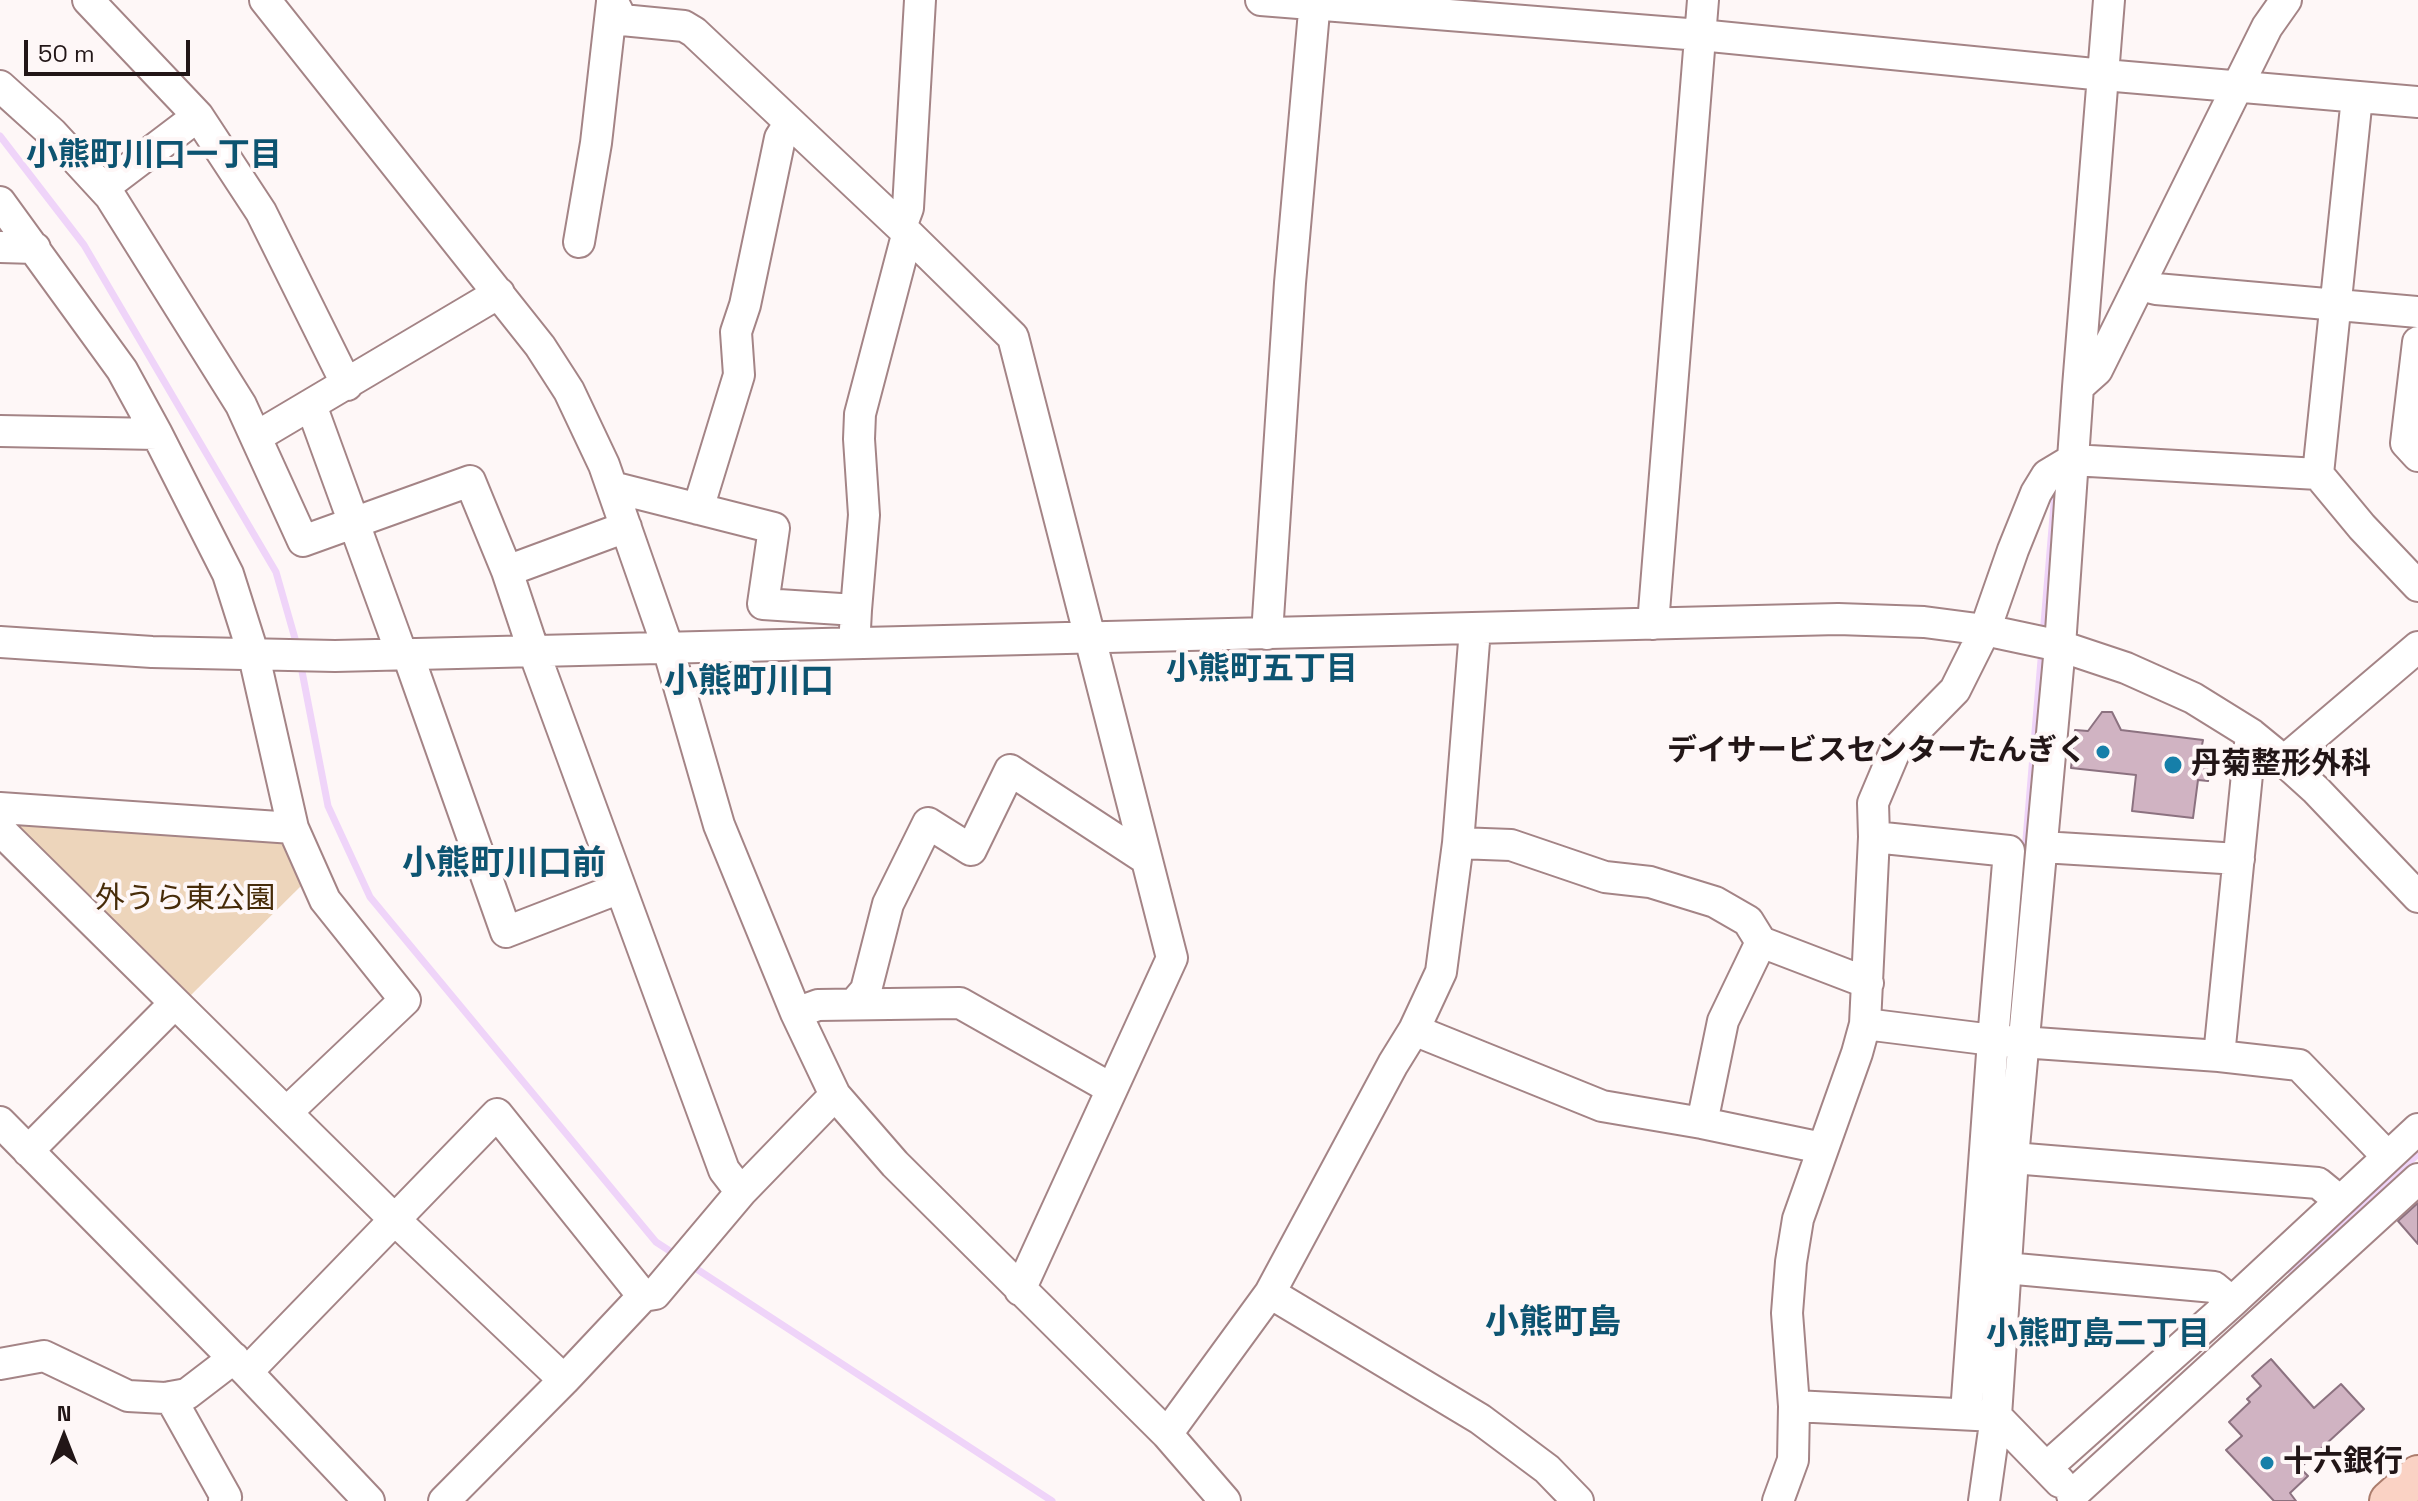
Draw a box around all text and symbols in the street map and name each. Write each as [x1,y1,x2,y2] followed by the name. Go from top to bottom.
[28,24,194,74] scale bar
[38,38,95,69] text: 50 m
[26,137,282,175] district label: 小熊町川口一丁目
[1166,651,1358,689] district label: 小熊町五丁目
[664,663,834,703] district label: 小熊町川口
[1667,734,2087,770] place label: デイサービスセンターたんぎく
[2094,743,2112,761] marker: デイサービスセンターたんぎく
[2191,747,2371,783] place label: 丹菊整形外科
[2162,754,2184,776] marker: 丹菊整形外科
[402,845,606,885] district label: 小熊町川口前
[95,882,275,918] park label: 外うら東公園
[1485,1304,1621,1344] district label: 小熊町島
[1986,1316,2210,1354] district label: 小熊町島二丁目
[24,1397,104,1477] north arrow
[57,1399,71,1427] text: N
[2283,1445,2403,1481] place label: 十六銀行
[2258,1454,2276,1472] marker: 十六銀行

